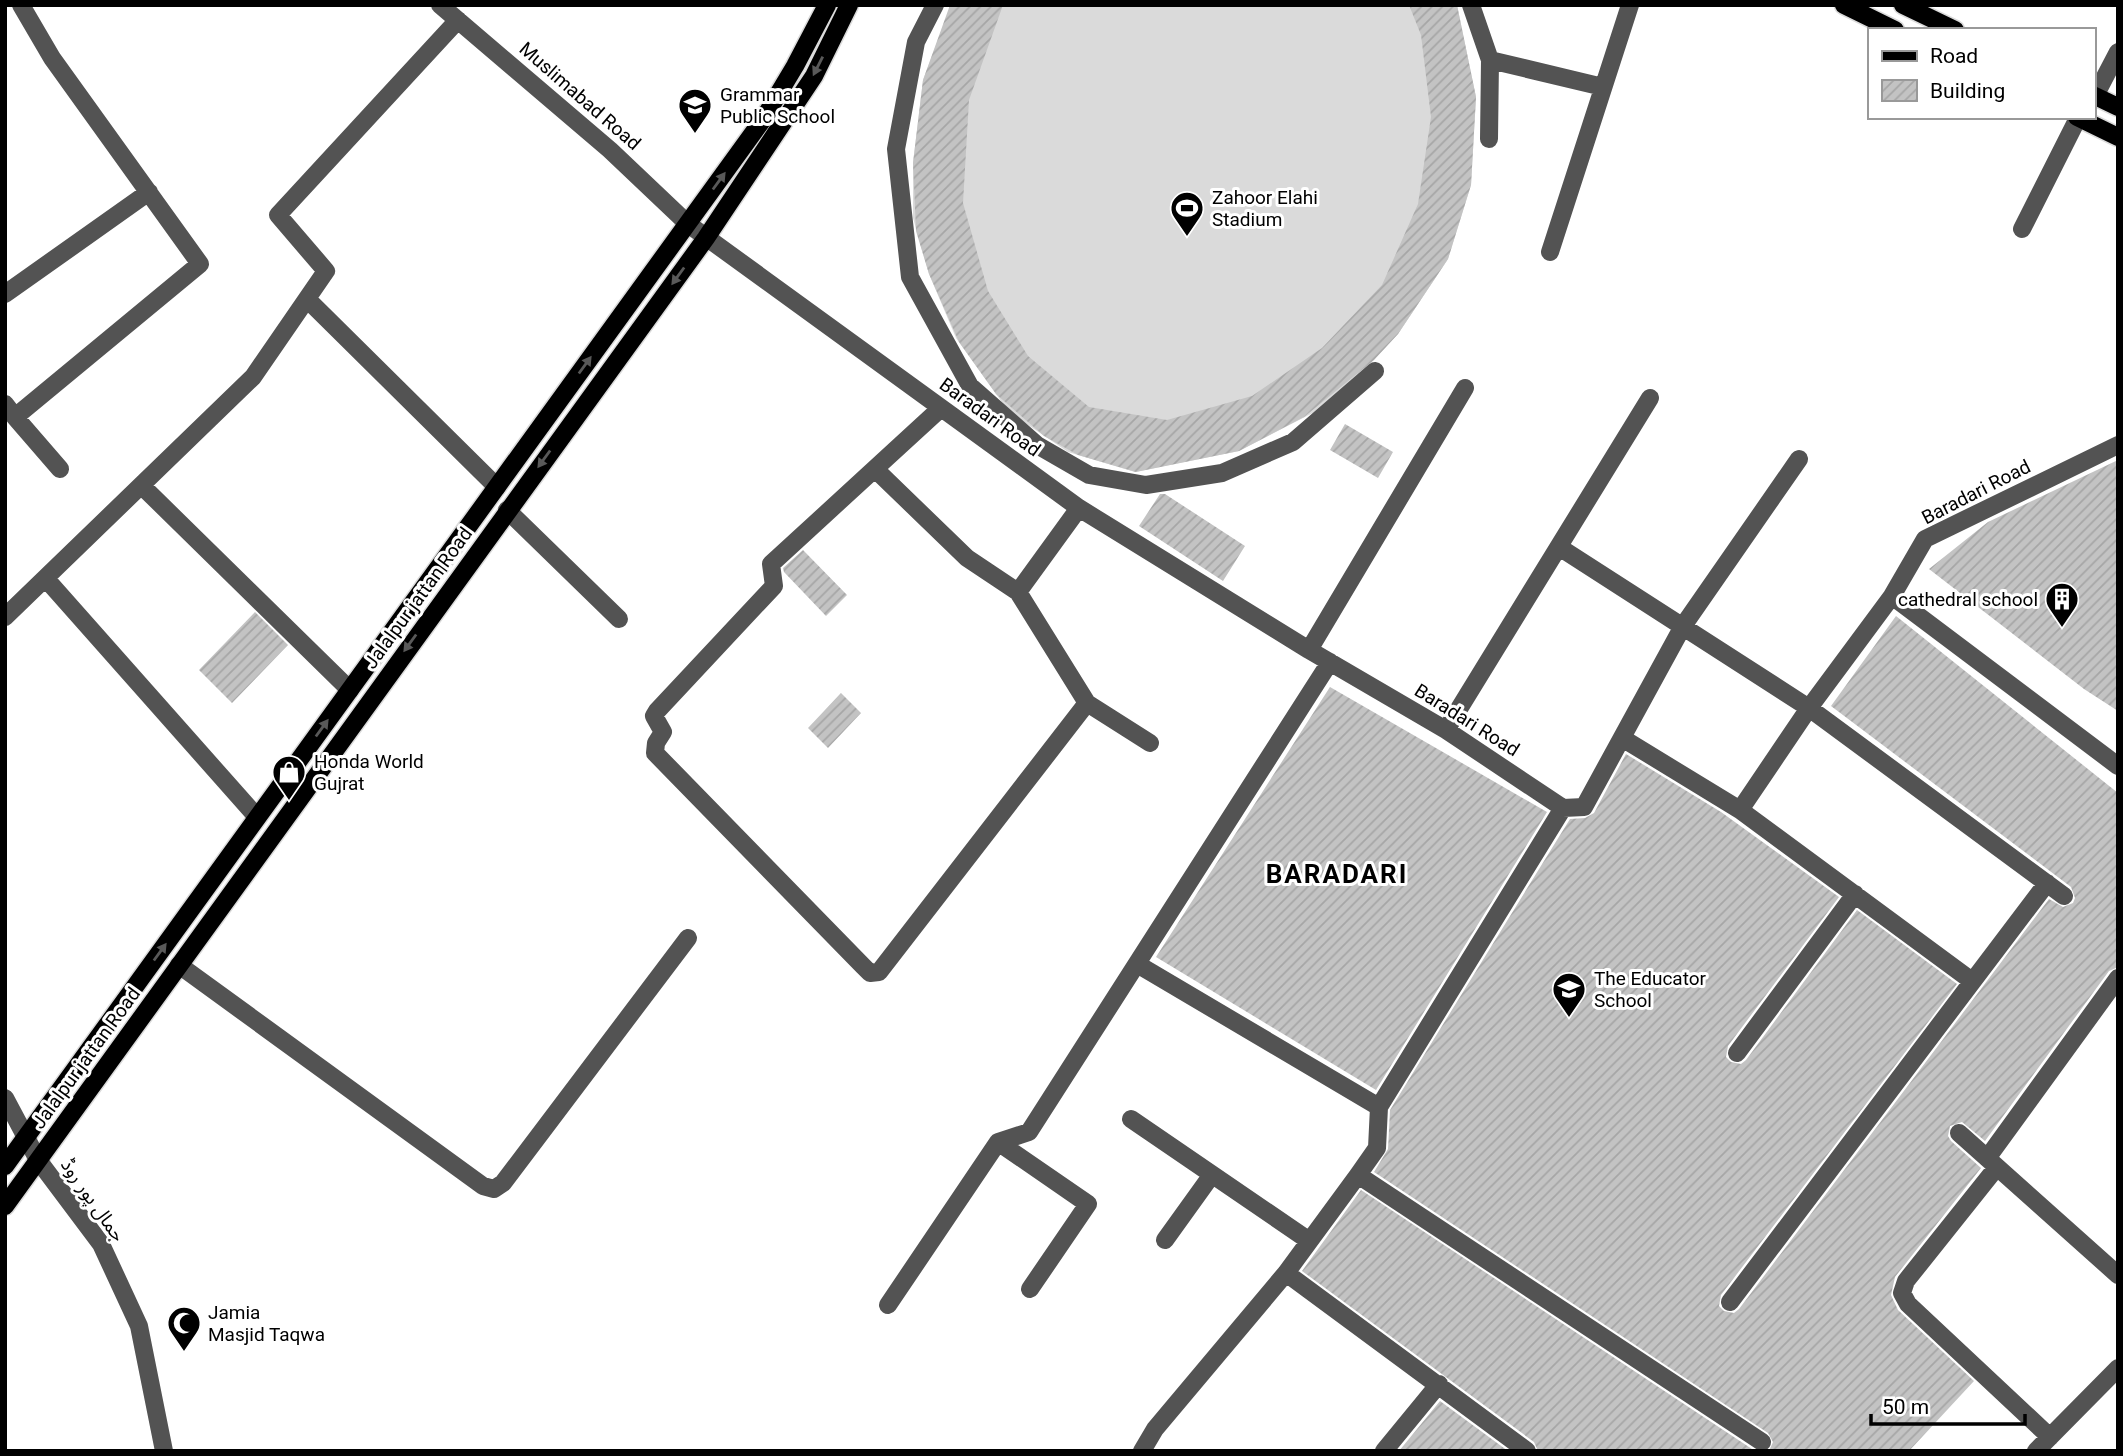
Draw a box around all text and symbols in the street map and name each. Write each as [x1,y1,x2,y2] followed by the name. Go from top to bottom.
[1868,28,2095,119] legend
[515,37,645,155] street label: Muslimabad Road
[1930,44,1978,68] text: Road
[813,57,825,77] one-way arrow
[1930,79,2005,103] text: Building
[720,83,835,128] place label: Grammar Public School
[676,86,714,135] school or university icon: Grammar Public School
[711,172,725,190] one-way arrow
[1212,186,1318,231] place label: Zahoor Elahi Stadium
[1168,189,1206,238] sports icon: Zahoor Elahi Stadium
[671,267,685,285] one-way arrow
[578,356,592,374] one-way arrow
[935,373,1045,461] street label: Baradari Road
[537,450,551,469] one-way arrow
[1918,455,2034,529] street label: Baradari Road
[359,523,477,673] street label: Jalalpur jattan Road
[2043,580,2081,629] building icon: cathedral school
[1898,588,2038,611] place label: cathedral school
[404,634,418,652] one-way arrow
[1410,679,1524,761] street label: Baradari Road
[315,719,329,737] one-way arrow
[314,750,424,795] place label: Honda World Gujrat
[270,753,308,802] shop icon: Honda World Gujrat
[1266,859,1408,889] district label: BARADARI
[153,943,167,961] one-way arrow
[1594,967,1707,1012] place label: The Educator School
[1550,970,1588,1019] school or university icon: The Educator School
[27,983,145,1133] street label: Jalalpur jattan Road
[55,1154,130,1247] street label: جمال پور روڈ
[208,1301,325,1346] place label: Jamia Masjid Taqwa
[165,1304,203,1353] mosque icon: Jamia Masjid Taqwa
[1871,1382,2025,1426] scale bar
[1882,1395,1929,1419] text: 50 m

